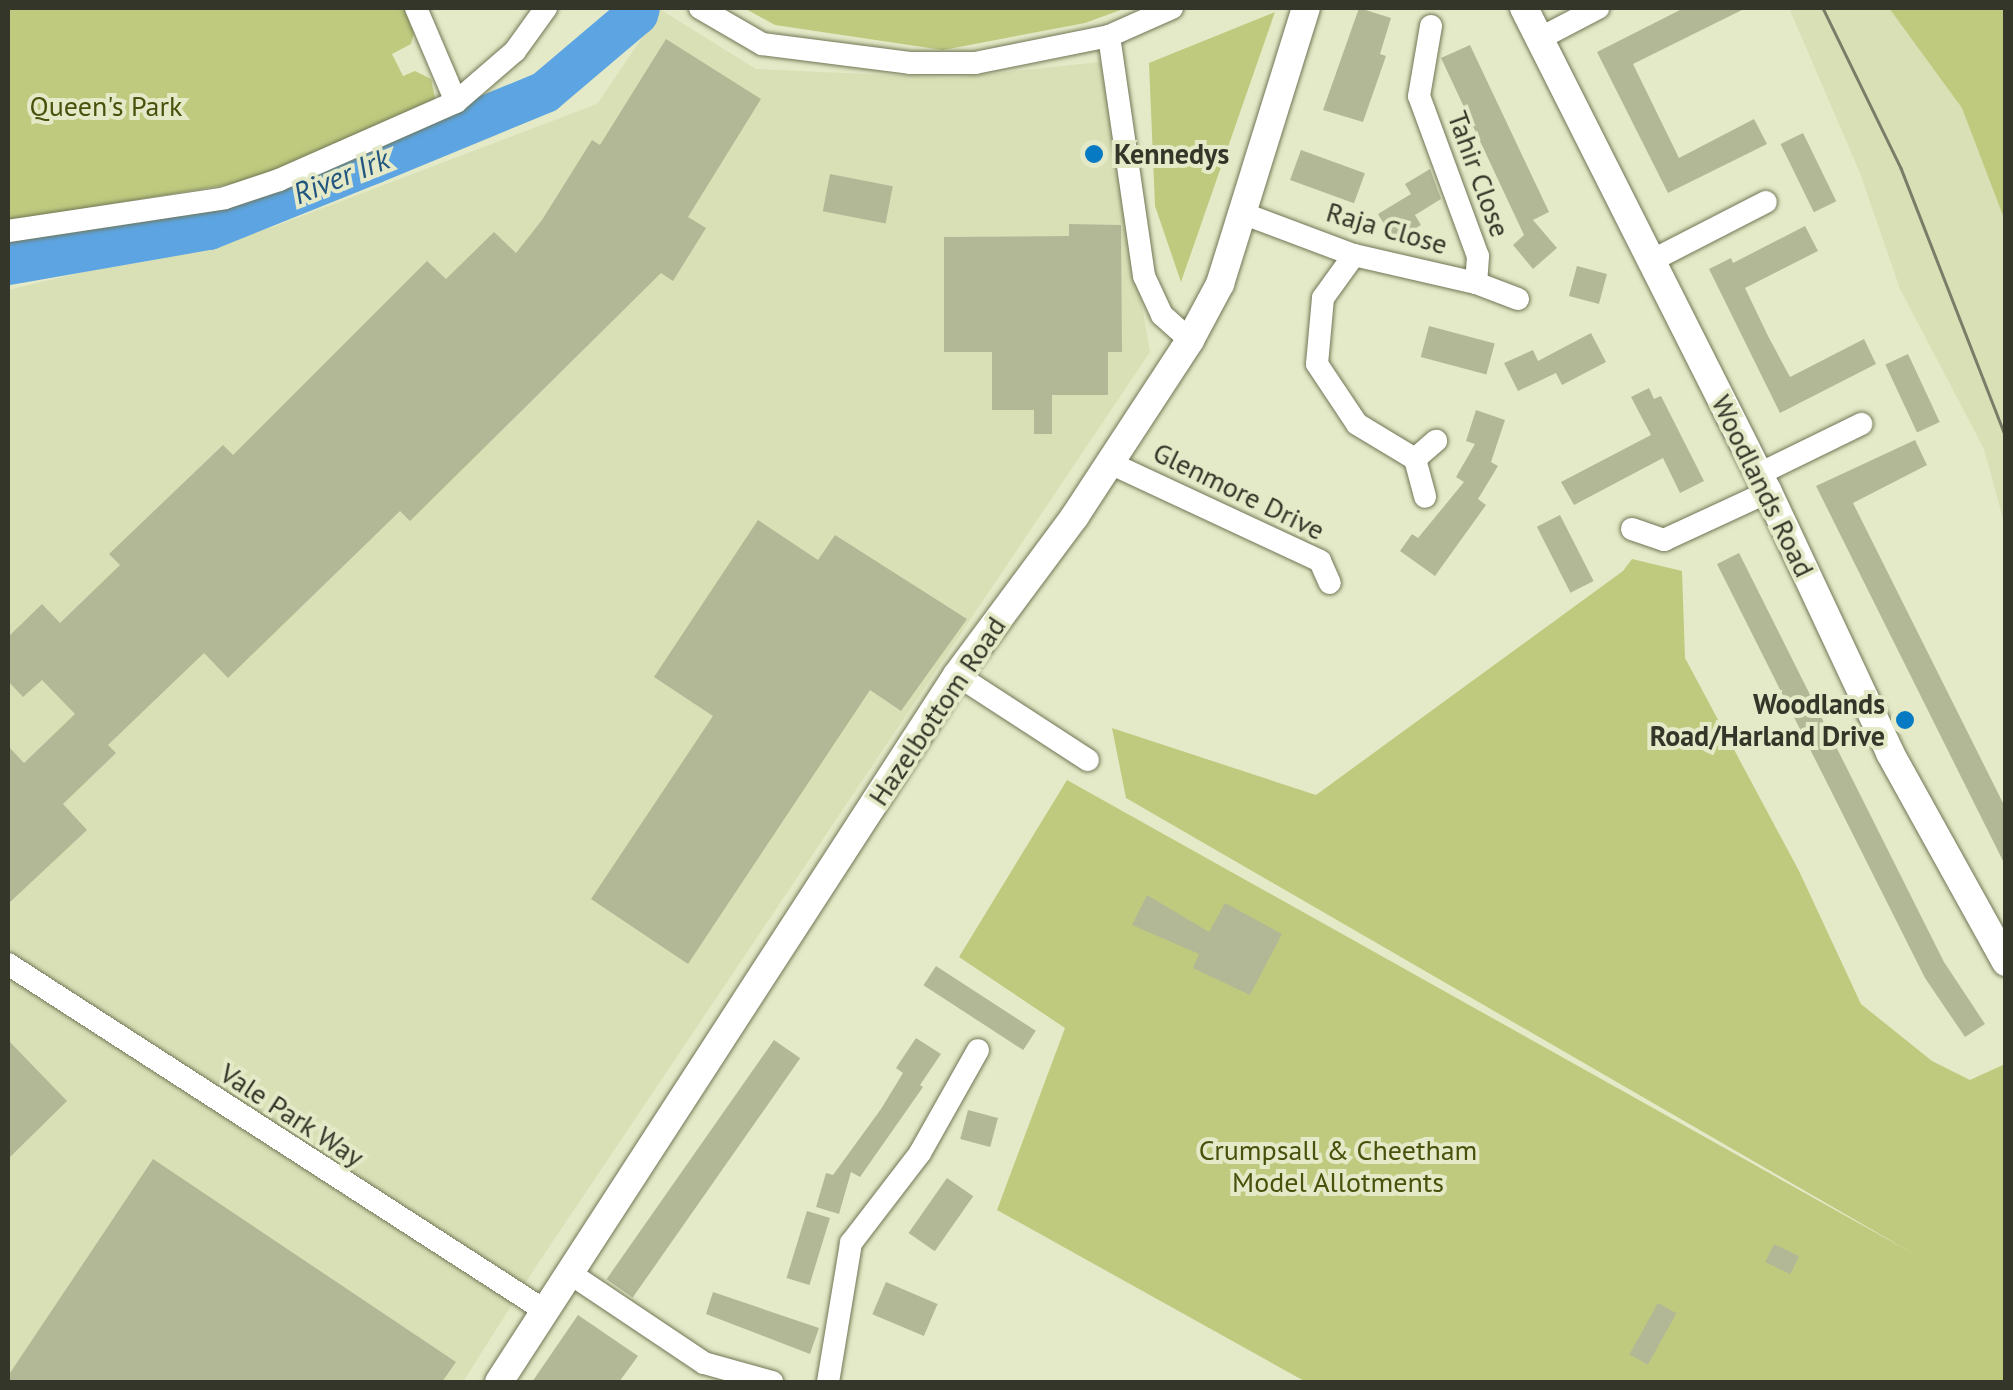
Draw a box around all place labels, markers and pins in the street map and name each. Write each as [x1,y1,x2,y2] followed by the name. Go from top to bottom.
[1114,137,1229,171] place label: Kennedys
[1083,143,1105,165] marker: Kennedys
[1650,687,1885,753] place label: Woodlands Road/Harland Drive
[1894,709,1916,731] marker: Woodlands Road/Harland Drive

